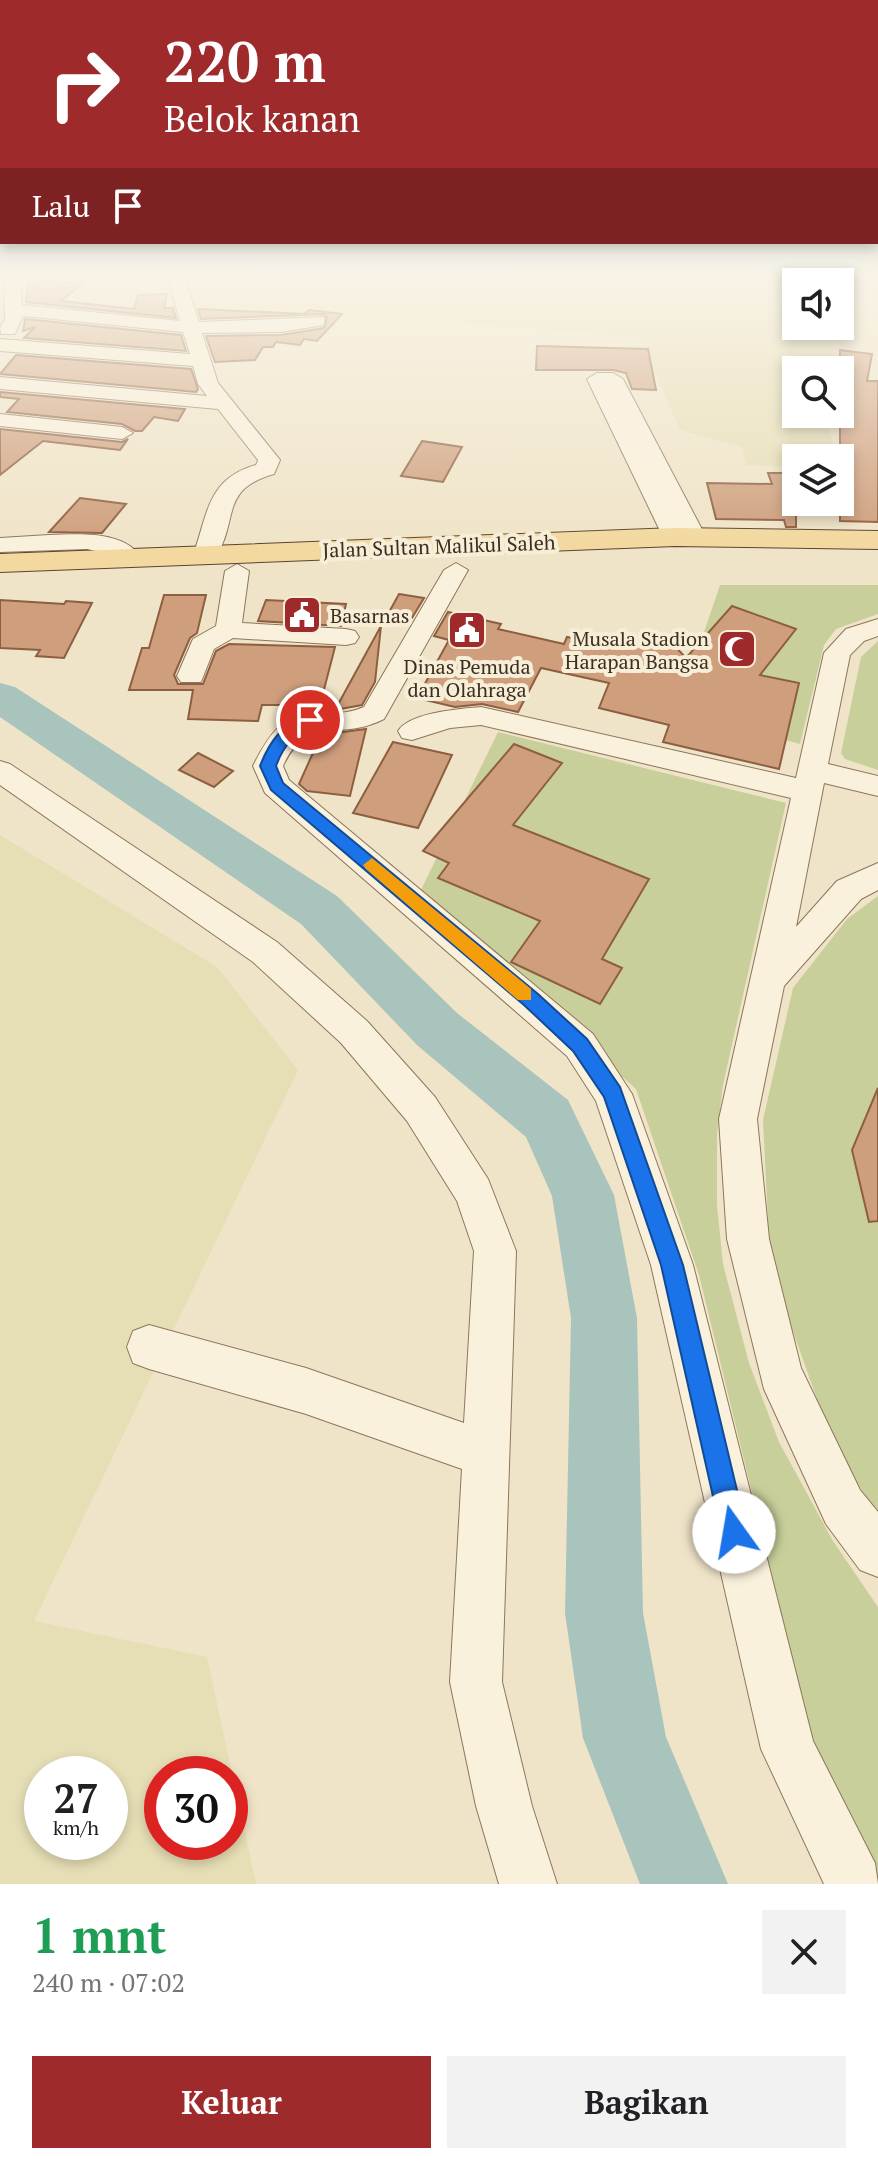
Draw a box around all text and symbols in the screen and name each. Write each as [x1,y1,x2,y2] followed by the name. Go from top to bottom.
[164,24,326,98] text: 220 m
[32,32,136,136] icon: right
[164,95,360,142] text: Belok kanan
[106,184,150,228] icon: arrive
[32,186,90,226] text: Lalu
[782,268,854,516] map controls
[782,268,854,340] button: sound
[782,356,854,428] button: search
[782,444,854,516] button: layers
[322,528,556,564] street label: Jalan Sultan Malikul Saleh
[281,594,323,636] public building icon: Basarnas
[330,602,409,629] place label: Basarnas
[446,609,488,651] public building icon: Dinas Pemuda dan Olahraga
[565,625,709,675] place label: Musala Stadion Harapan Bangsa
[716,628,758,670] mosque icon: Musala Stadion Harapan Bangsa
[404,653,531,703] place label: Dinas Pemuda dan Olahraga
[276,686,344,754] pin
[288,698,332,742] icon: arrive
[692,1490,776,1574] position arrow
[144,1756,248,1860] speed limit sign: 30
[53,1771,99,1824] text: 27
[53,1814,99,1841] text: km/h
[32,1903,167,1967] text: 1 mnt
[762,1910,846,1994] button: close
[32,1965,185,1999] text: 240 m · 07:02
[32,2056,431,2148] button: Keluar
[447,2056,846,2148] button: Bagikan

